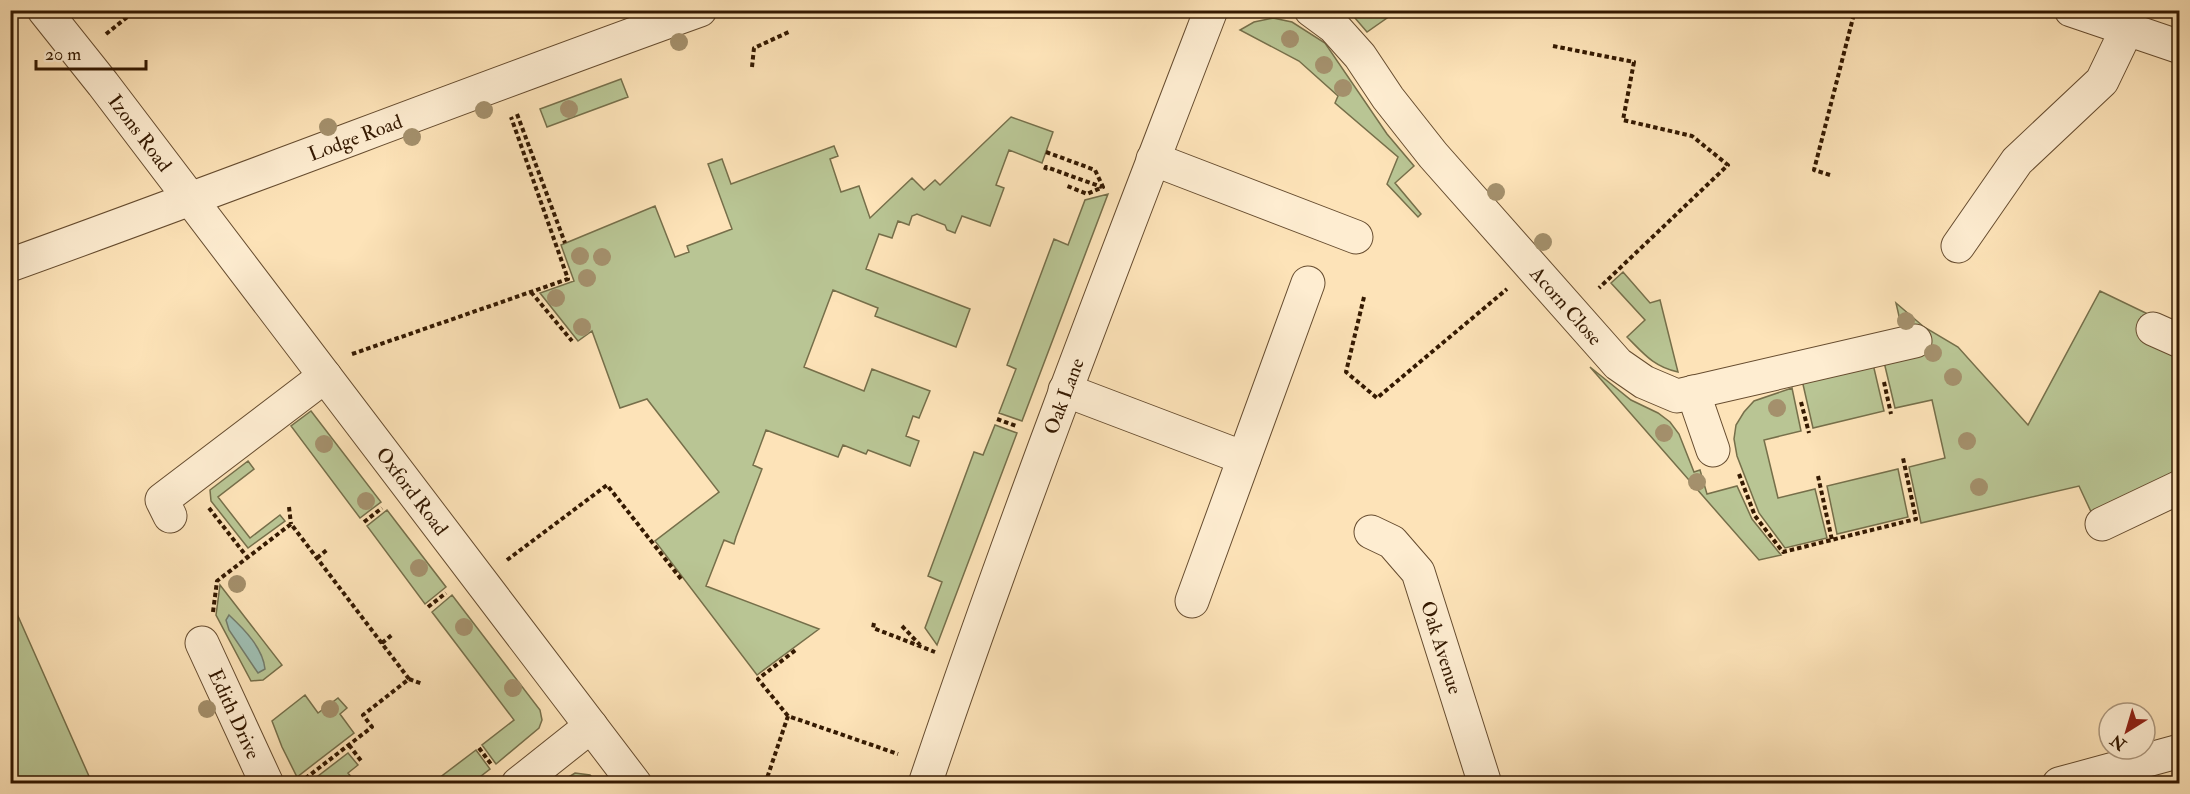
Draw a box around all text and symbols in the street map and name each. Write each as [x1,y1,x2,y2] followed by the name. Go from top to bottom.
[36,33,146,71] scale bar
[45,43,81,66] text: 20 m
[102,90,177,177] street label: Izons Road
[305,109,406,167] street label: Lodge Road
[1524,261,1608,351] street label: Acorn Close
[1039,355,1090,438] street label: Oak Lane
[370,442,454,541] street label: Oxford Road
[1415,598,1468,697] street label: Oak Avenue
[203,665,266,763] street label: Edith Drive
[2097,701,2157,761] north arrow
[2106,729,2131,755] text: N

